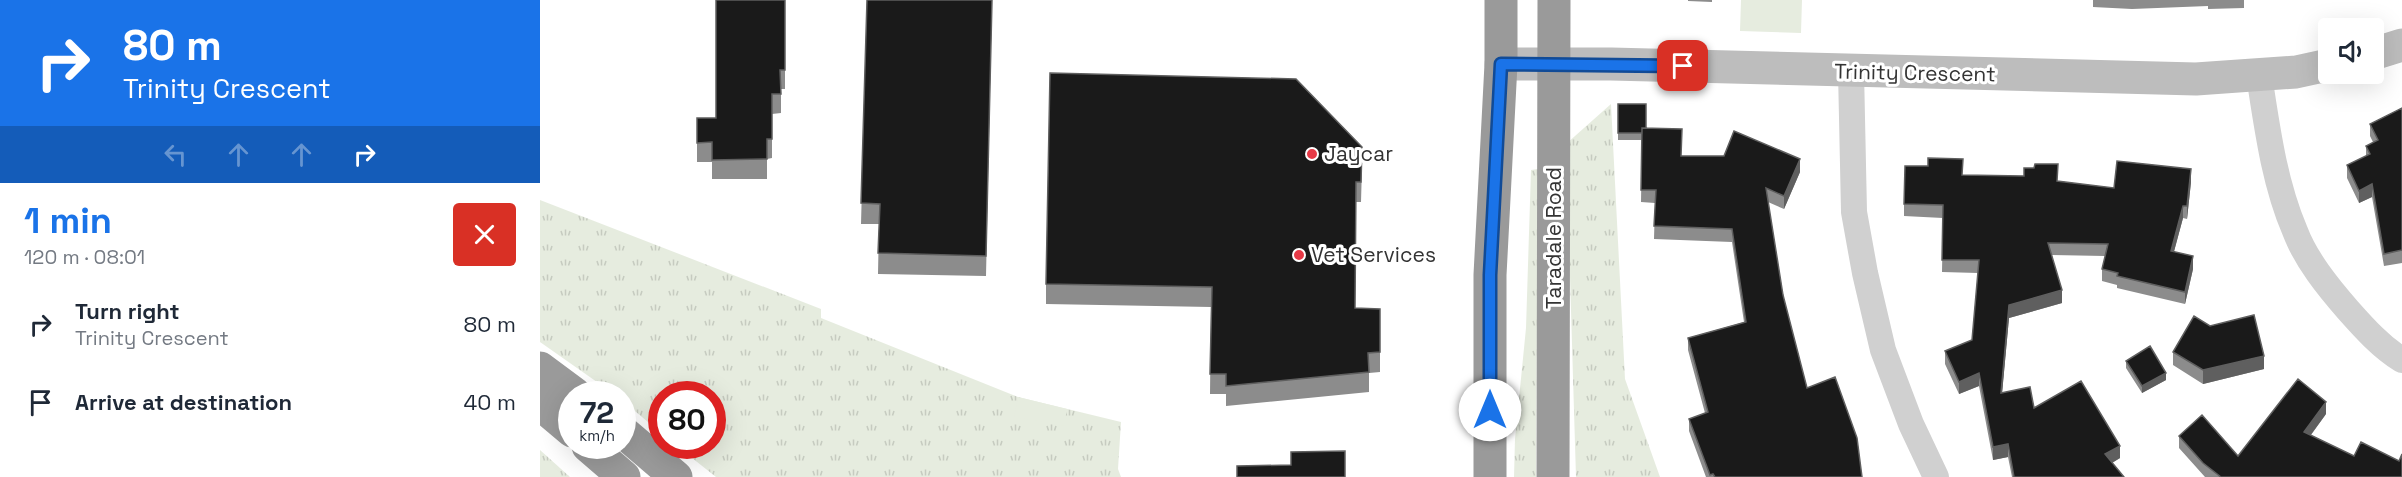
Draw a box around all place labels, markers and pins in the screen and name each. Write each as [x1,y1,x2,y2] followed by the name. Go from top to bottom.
[1657,40,1708,91] pin
[1324,140,1393,167] place label: Jaycar
[1305,147,1319,161] marker: Jaycar
[1311,241,1436,268] place label: Vet Services
[1292,248,1306,262] marker: Vet Services

